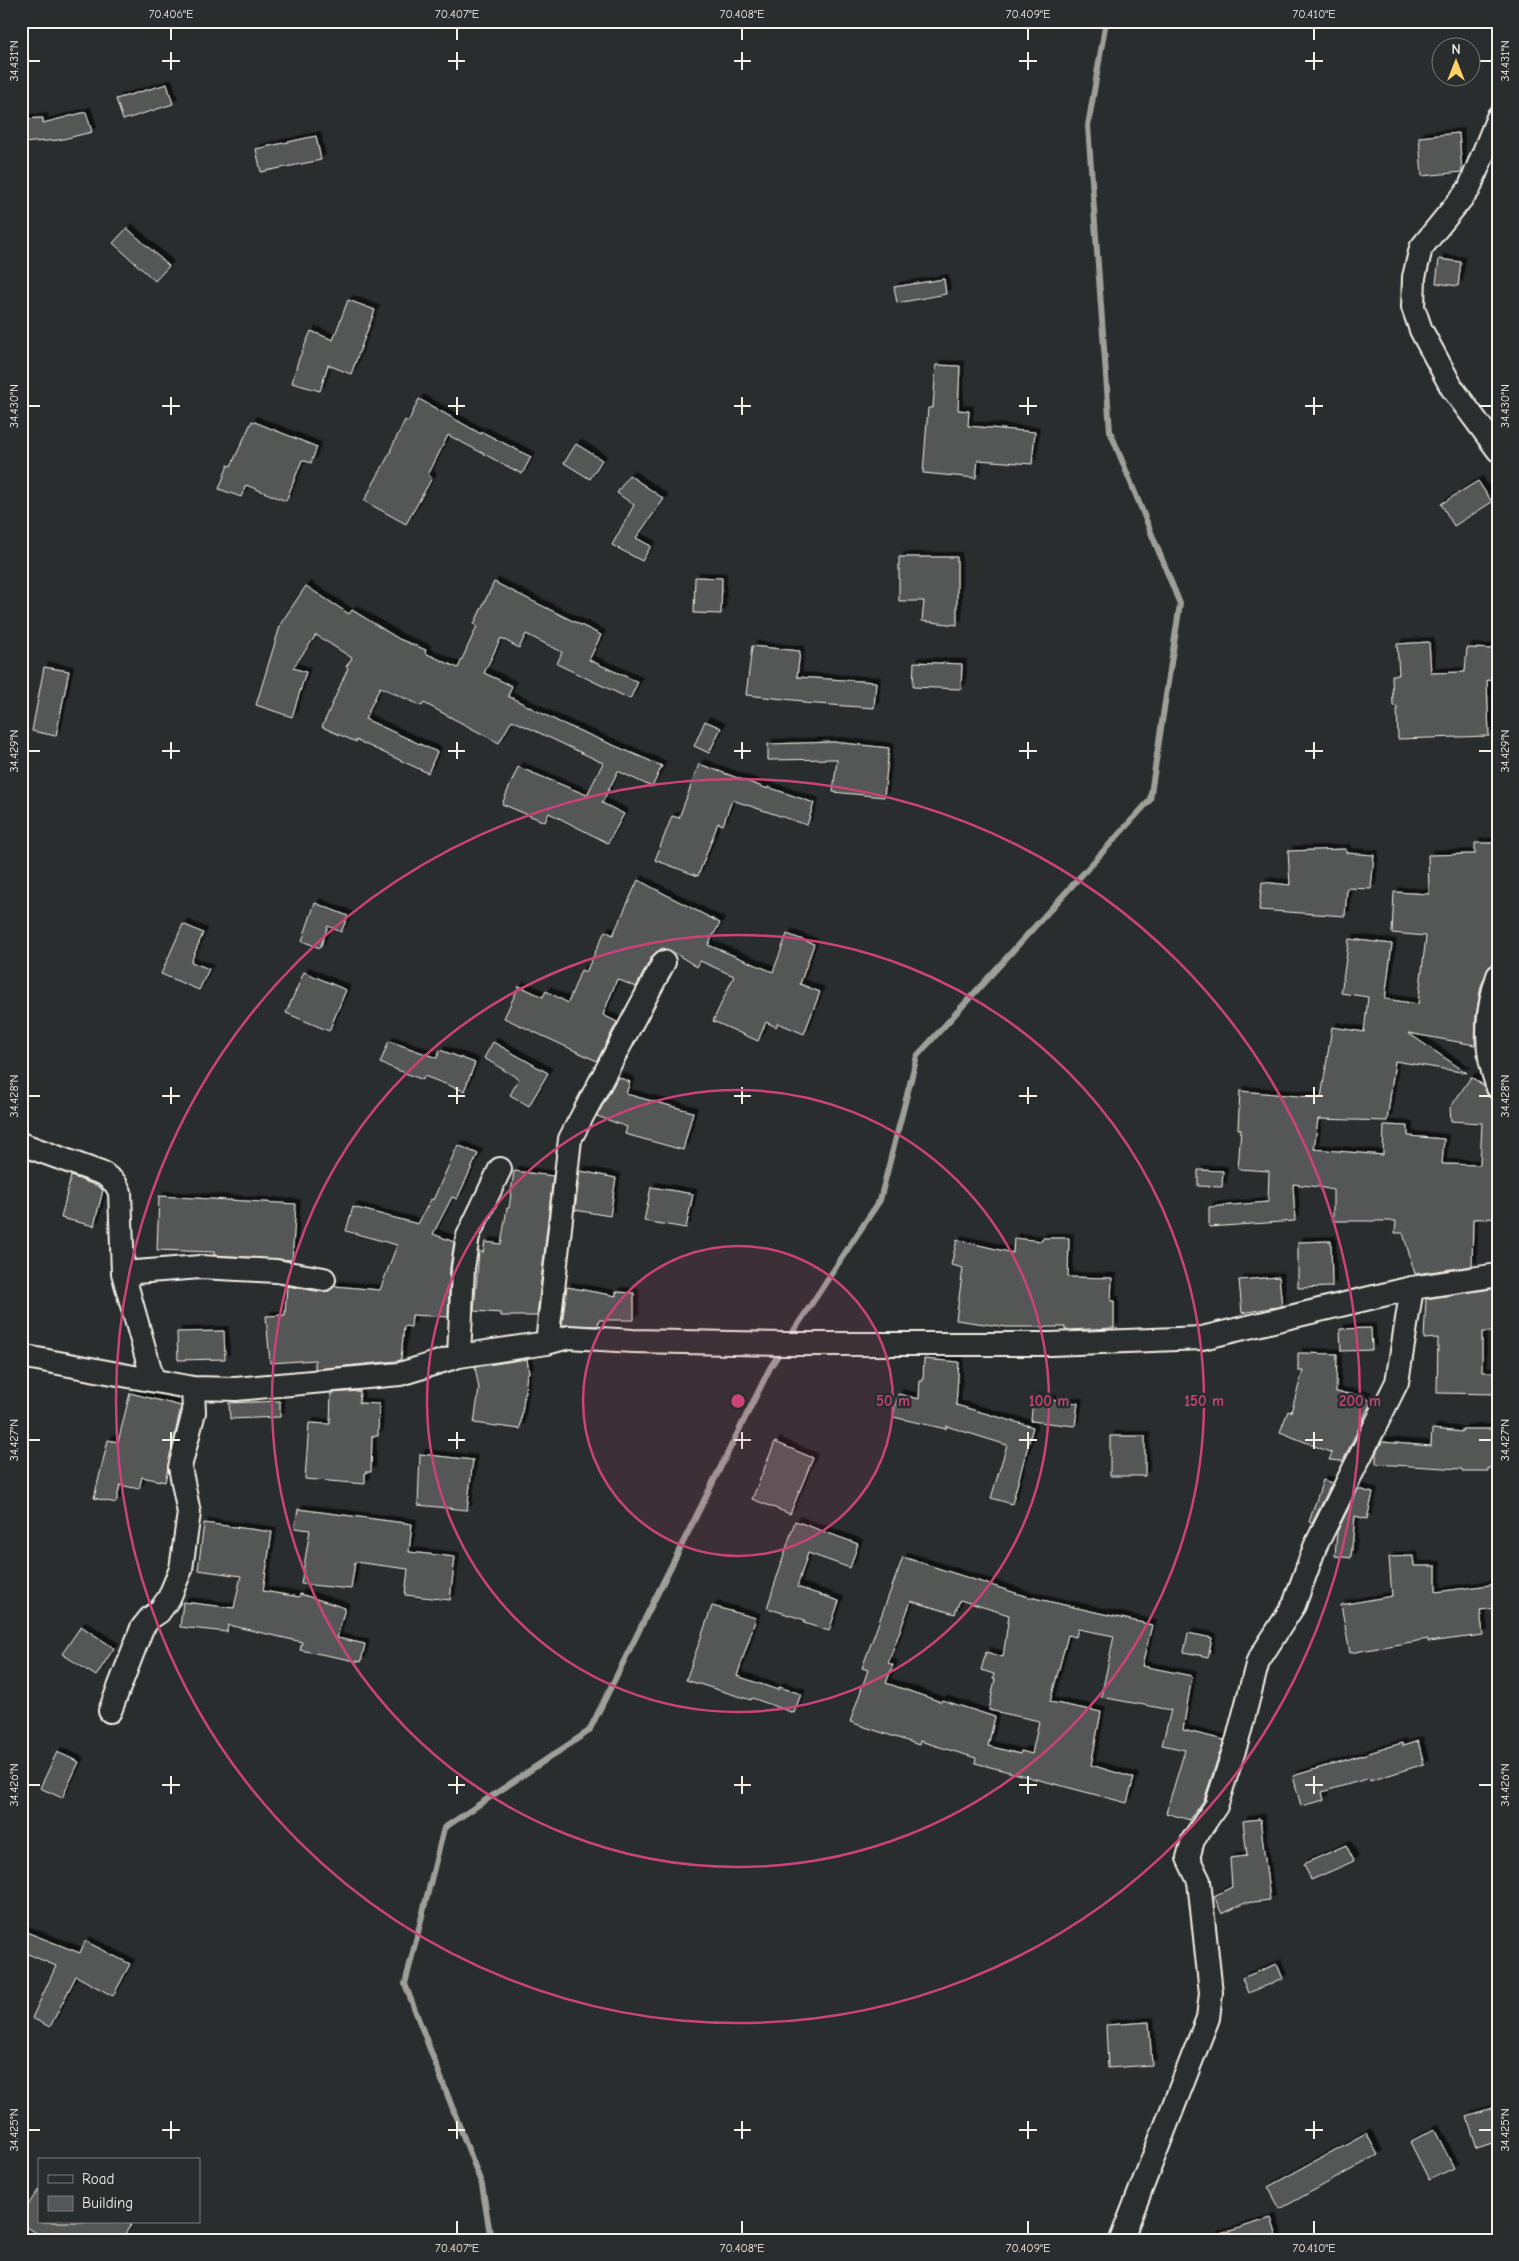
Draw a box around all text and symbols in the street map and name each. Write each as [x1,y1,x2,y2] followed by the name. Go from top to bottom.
[149,7,193,21] text: 70.406°E
[435,7,479,21] text: 70.407°E
[720,7,764,21] text: 70.408°E
[1006,7,1050,21] text: 70.409°E
[1293,7,1335,21] text: 70.410°E
[1432,38,1482,88] north arrow
[7,40,21,82] text: 34.431°N
[1498,40,1512,82] text: 34.431°N
[1451,41,1461,58] text: N
[7,384,21,428] text: 34.430°N
[1498,384,1512,428] text: 34.430°N
[7,729,21,773] text: 34.429°N
[1498,729,1512,773] text: 34.429°N
[7,1075,21,1117] text: 34.428°N
[1498,1075,1512,1117] text: 34.428°N
[729,1392,747,1410] centre of rings
[876,1392,910,1410] text: 50 m
[1029,1392,1069,1410] text: 100 m
[1184,1392,1224,1410] text: 150 m
[1339,1392,1381,1410] text: 200 m
[7,1419,21,1461] text: 34.427°N
[1498,1419,1512,1461] text: 34.427°N
[7,1763,21,1807] text: 34.426°N
[1498,1763,1512,1807] text: 34.426°N
[7,2108,21,2152] text: 34.425°N
[1498,2108,1512,2152] text: 34.425°N
[38,2158,200,2224] legend
[82,2170,114,2188] text: Road
[82,2194,133,2212] text: Building
[435,2241,479,2255] text: 70.407°E
[720,2241,764,2255] text: 70.408°E
[1006,2241,1050,2255] text: 70.409°E
[1293,2241,1335,2255] text: 70.410°E

